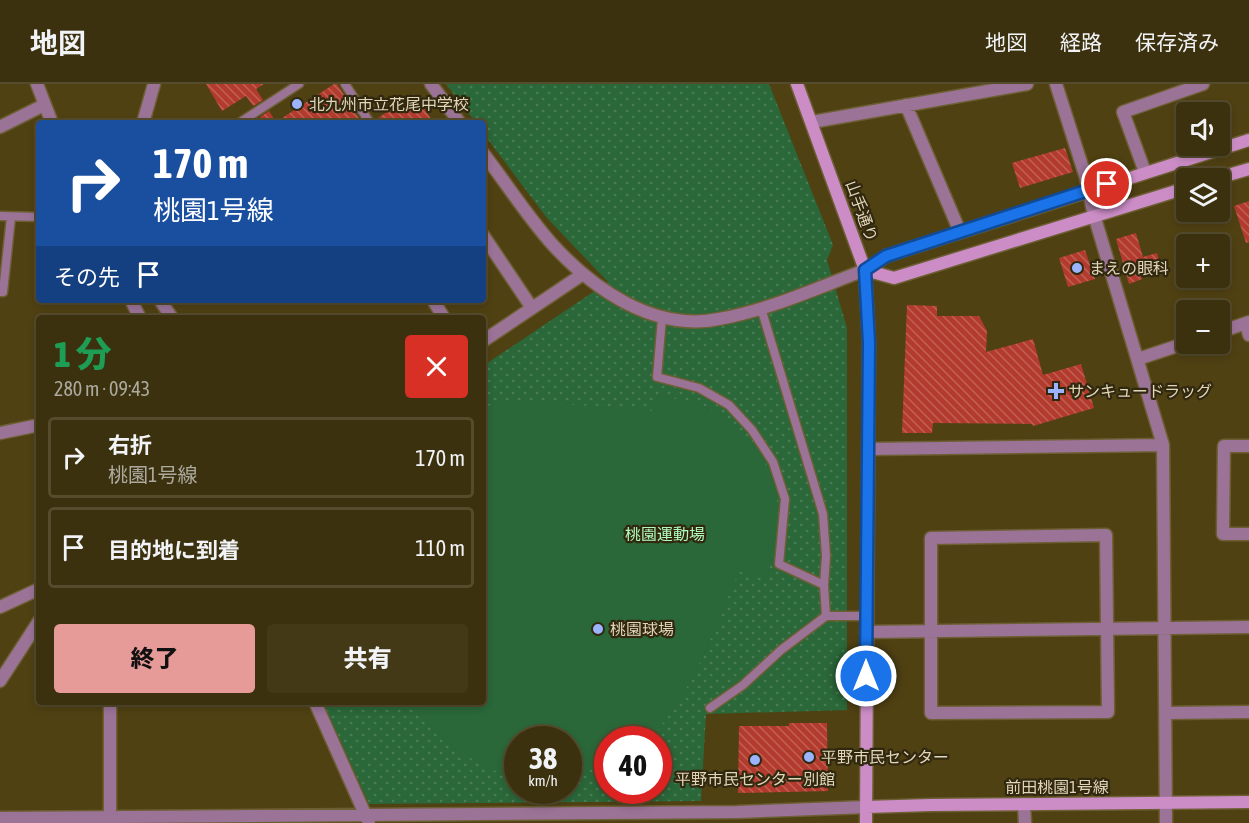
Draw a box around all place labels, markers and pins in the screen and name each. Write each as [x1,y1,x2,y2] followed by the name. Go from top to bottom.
[309,95,469,113] place label: 北九州市立花尾中学校
[290,97,304,111] marker: 北九州市立花尾中学校
[1081,158,1132,209] pin
[1089,259,1169,277] place label: まえの眼科
[1070,261,1084,275] marker: まえの眼科
[1068,382,1212,400] place label: サンキュードラッグ
[1049,384,1063,398] marker: サンキュードラッグ
[610,620,674,638] place label: 桃園球場
[591,622,605,636] marker: 桃園球場
[821,748,949,766] place label: 平野市民センター
[802,750,816,764] marker: 平野市民センター
[748,753,762,767] marker: 平野市民センター別館
[675,770,835,788] place label: 平野市民センター別館

